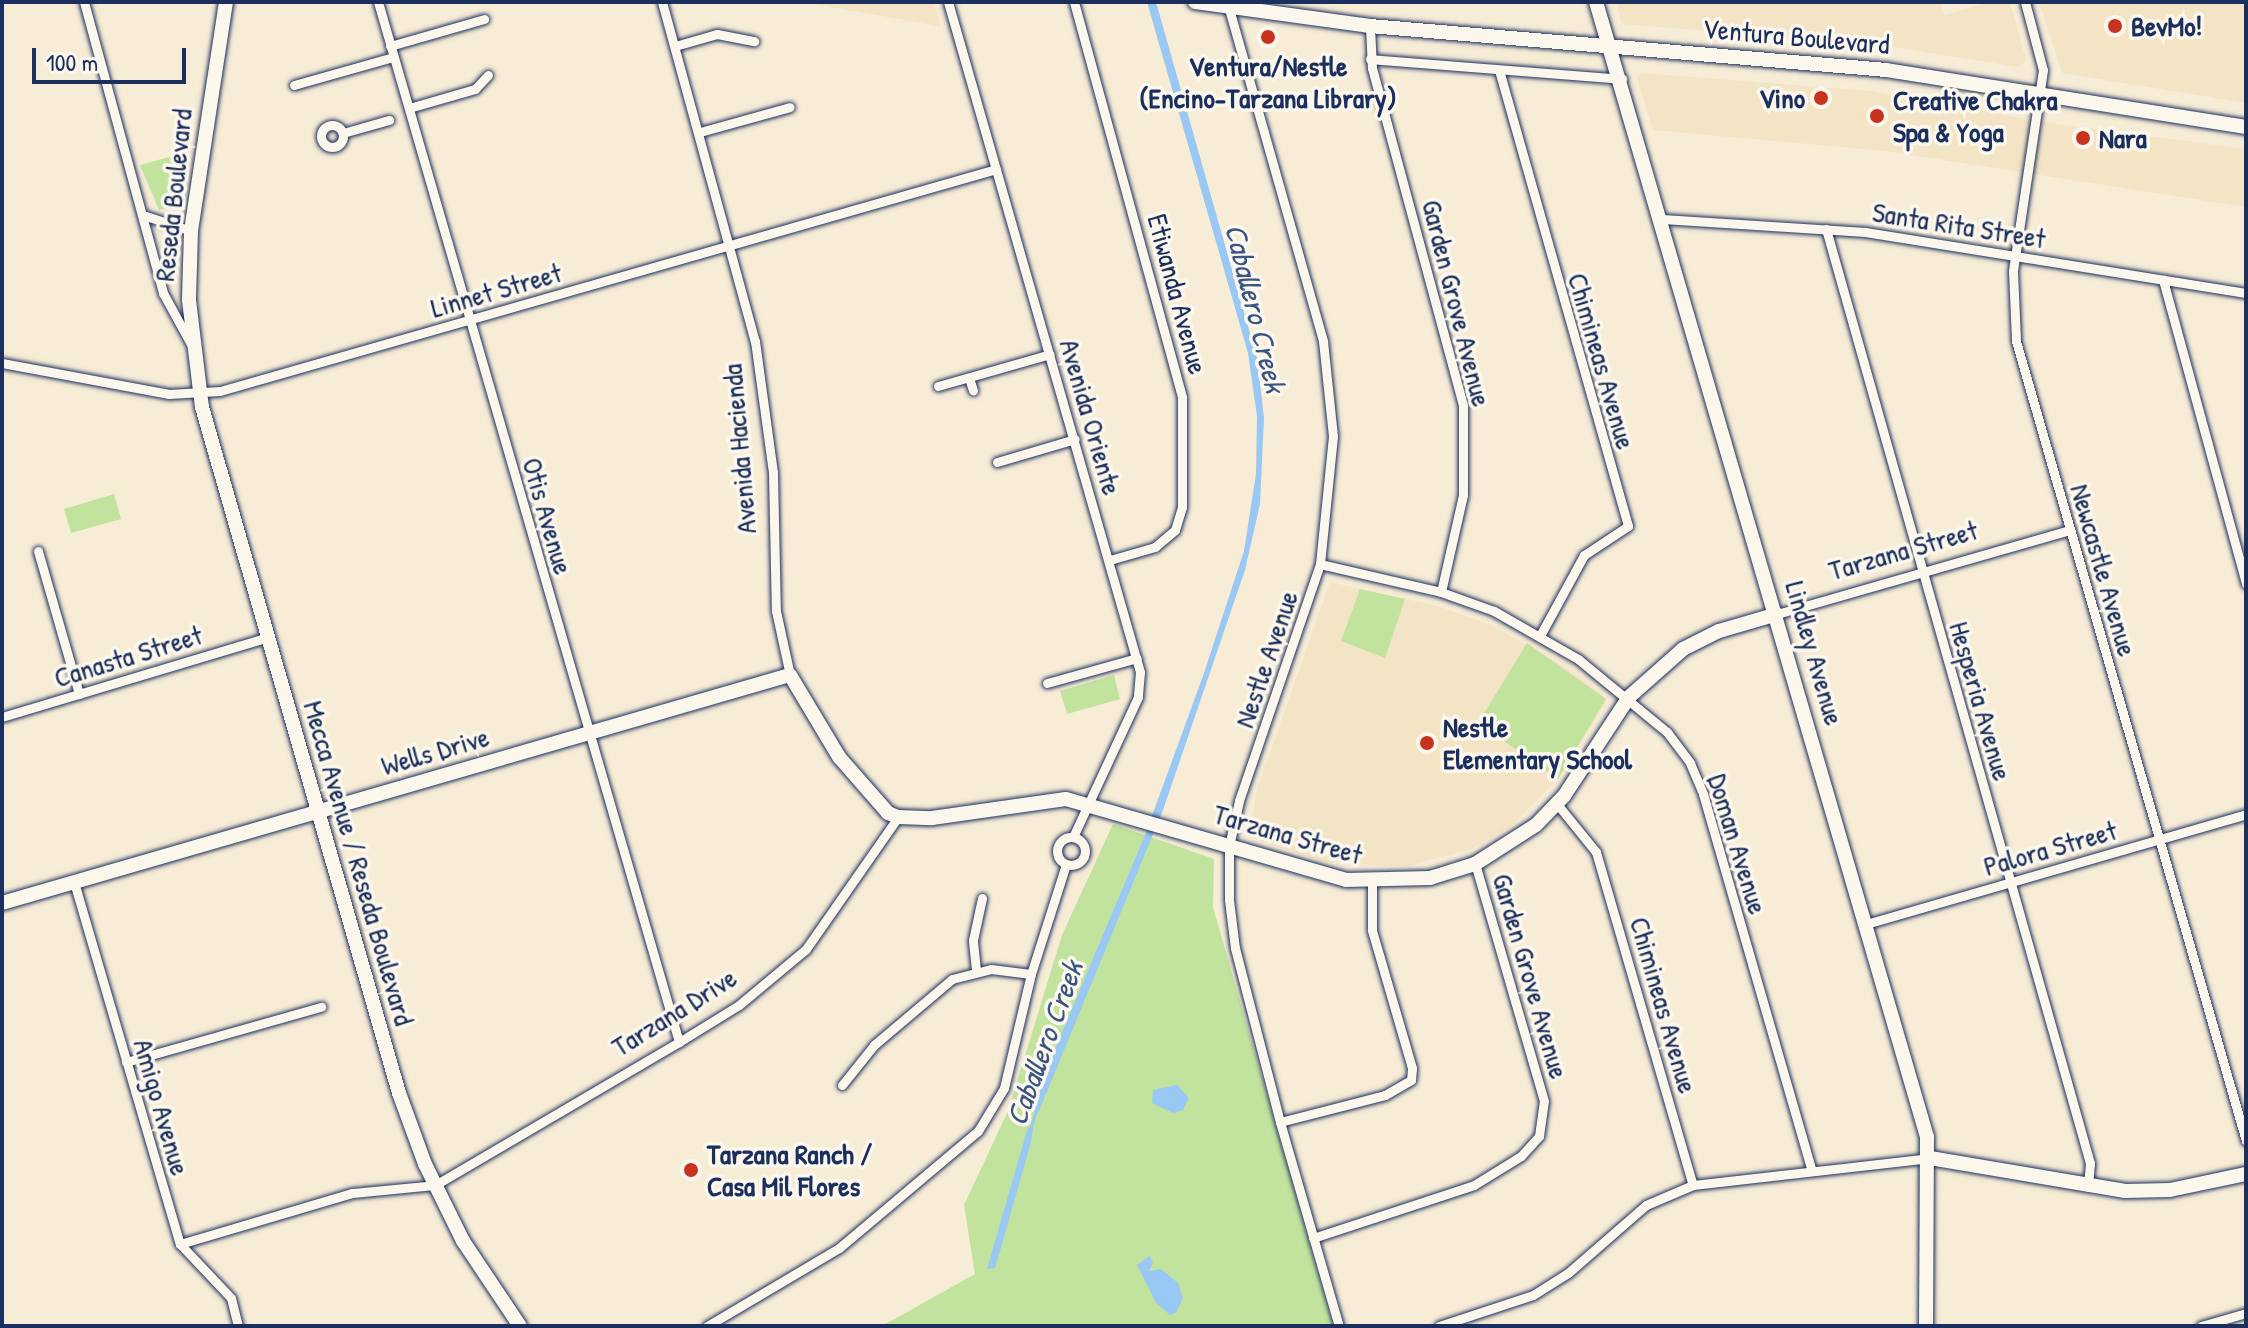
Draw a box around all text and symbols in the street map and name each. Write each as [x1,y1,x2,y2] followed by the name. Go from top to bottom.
[2131,9,2202,43] place label: BevMo!
[1701,11,1891,61] street label: Ventura Boulevard
[2106,17,2124,35] marker: BevMo!
[1259,28,1277,46] marker: Ventura/Nestle (Encino-Tarzana Library)
[36,32,190,82] scale bar
[46,46,98,78] text: 100 m
[1139,49,1397,115] place label: Ventura/Nestle (Encino-Tarzana Library)
[1759,81,1805,115] place label: Vino
[1893,83,2057,149] place label: Creative Chakra Spa & Yoga
[1812,89,1830,107] marker: Vino
[147,107,199,283] street label: Reseda Boulevard
[1868,107,1886,125] marker: Creative Chakra Spa & Yoga
[2099,121,2147,155] place label: Nara
[2074,129,2092,147] marker: Nara
[1870,195,2048,255] street label: Santa Rita Street
[1415,196,1499,410] street label: Garden Grove Avenue
[1141,210,1215,378] street label: Etiwanda Avenue
[1218,220,1294,396] water label: Caballero Creek
[427,255,565,325] street label: Linnet Street
[1561,269,1643,453] street label: Chimineas Avenue
[1053,335,1129,499] street label: Avenida Oriente
[715,363,763,535] street label: Avenida Hacienda
[515,454,581,578] street label: Otis Avenue
[2063,480,2145,660] street label: Newcastle Avenue
[1825,513,1981,587] street label: Tarzana Street
[1778,577,1852,729] street label: Lindley Avenue
[1227,586,1305,732] street label: Nestle Avenue
[50,618,206,694] street label: Canasta Street
[1942,618,2020,784] street label: Hesperia Avenue
[297,697,421,1029] street label: Mecca Avenue / Reseda Boulevard
[1443,710,1632,776] place label: Nestle Elementary School
[377,720,493,782] street label: Wells Drive
[1418,734,1436,752] marker: Nestle Elementary School
[1701,770,1775,918] street label: Doman Avenue
[1210,797,1366,871] street label: Tarzana Street
[1980,813,2120,883] street label: Palora Street
[1486,870,1576,1082] street label: Garden Grove Avenue
[1623,913,1705,1097] street label: Chimineas Avenue
[998,956,1090,1130] water label: Caballero Creek
[605,961,743,1063] street label: Tarzana Drive
[127,1035,197,1179] street label: Amigo Avenue
[707,1137,872,1203] place label: Tarzana Ranch / Casa Mil Flores
[682,1161,700,1179] marker: Tarzana Ranch / Casa Mil Flores

